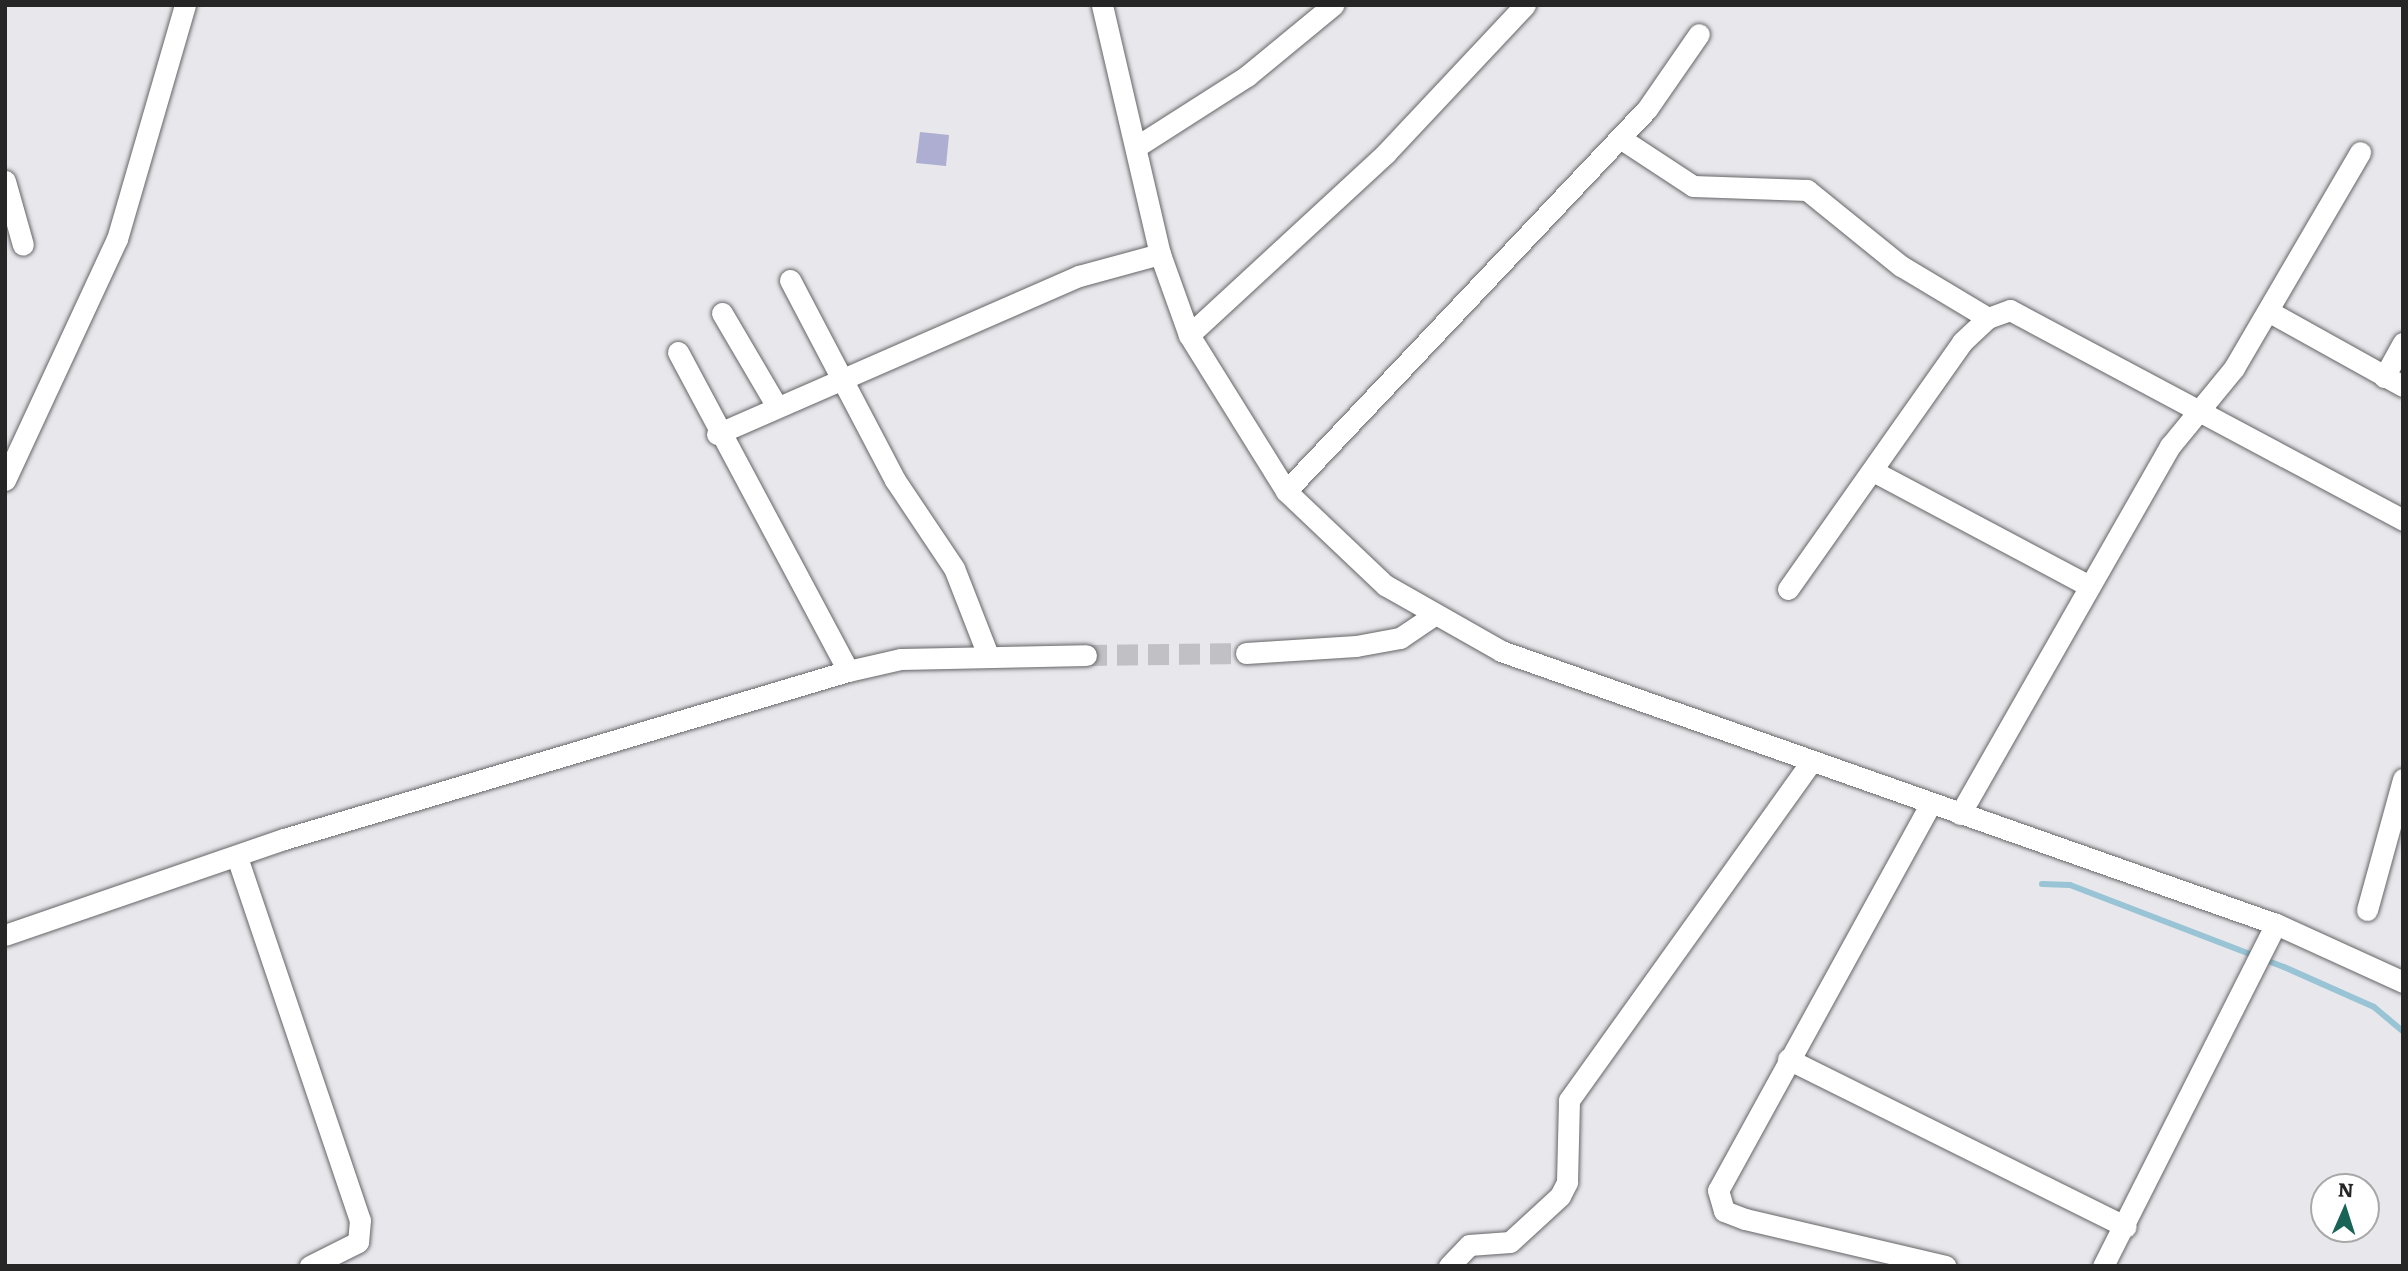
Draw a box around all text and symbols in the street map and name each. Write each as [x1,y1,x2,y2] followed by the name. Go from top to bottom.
[2310,1173,2380,1243] north arrow
[2337,1175,2355,1203] text: N

